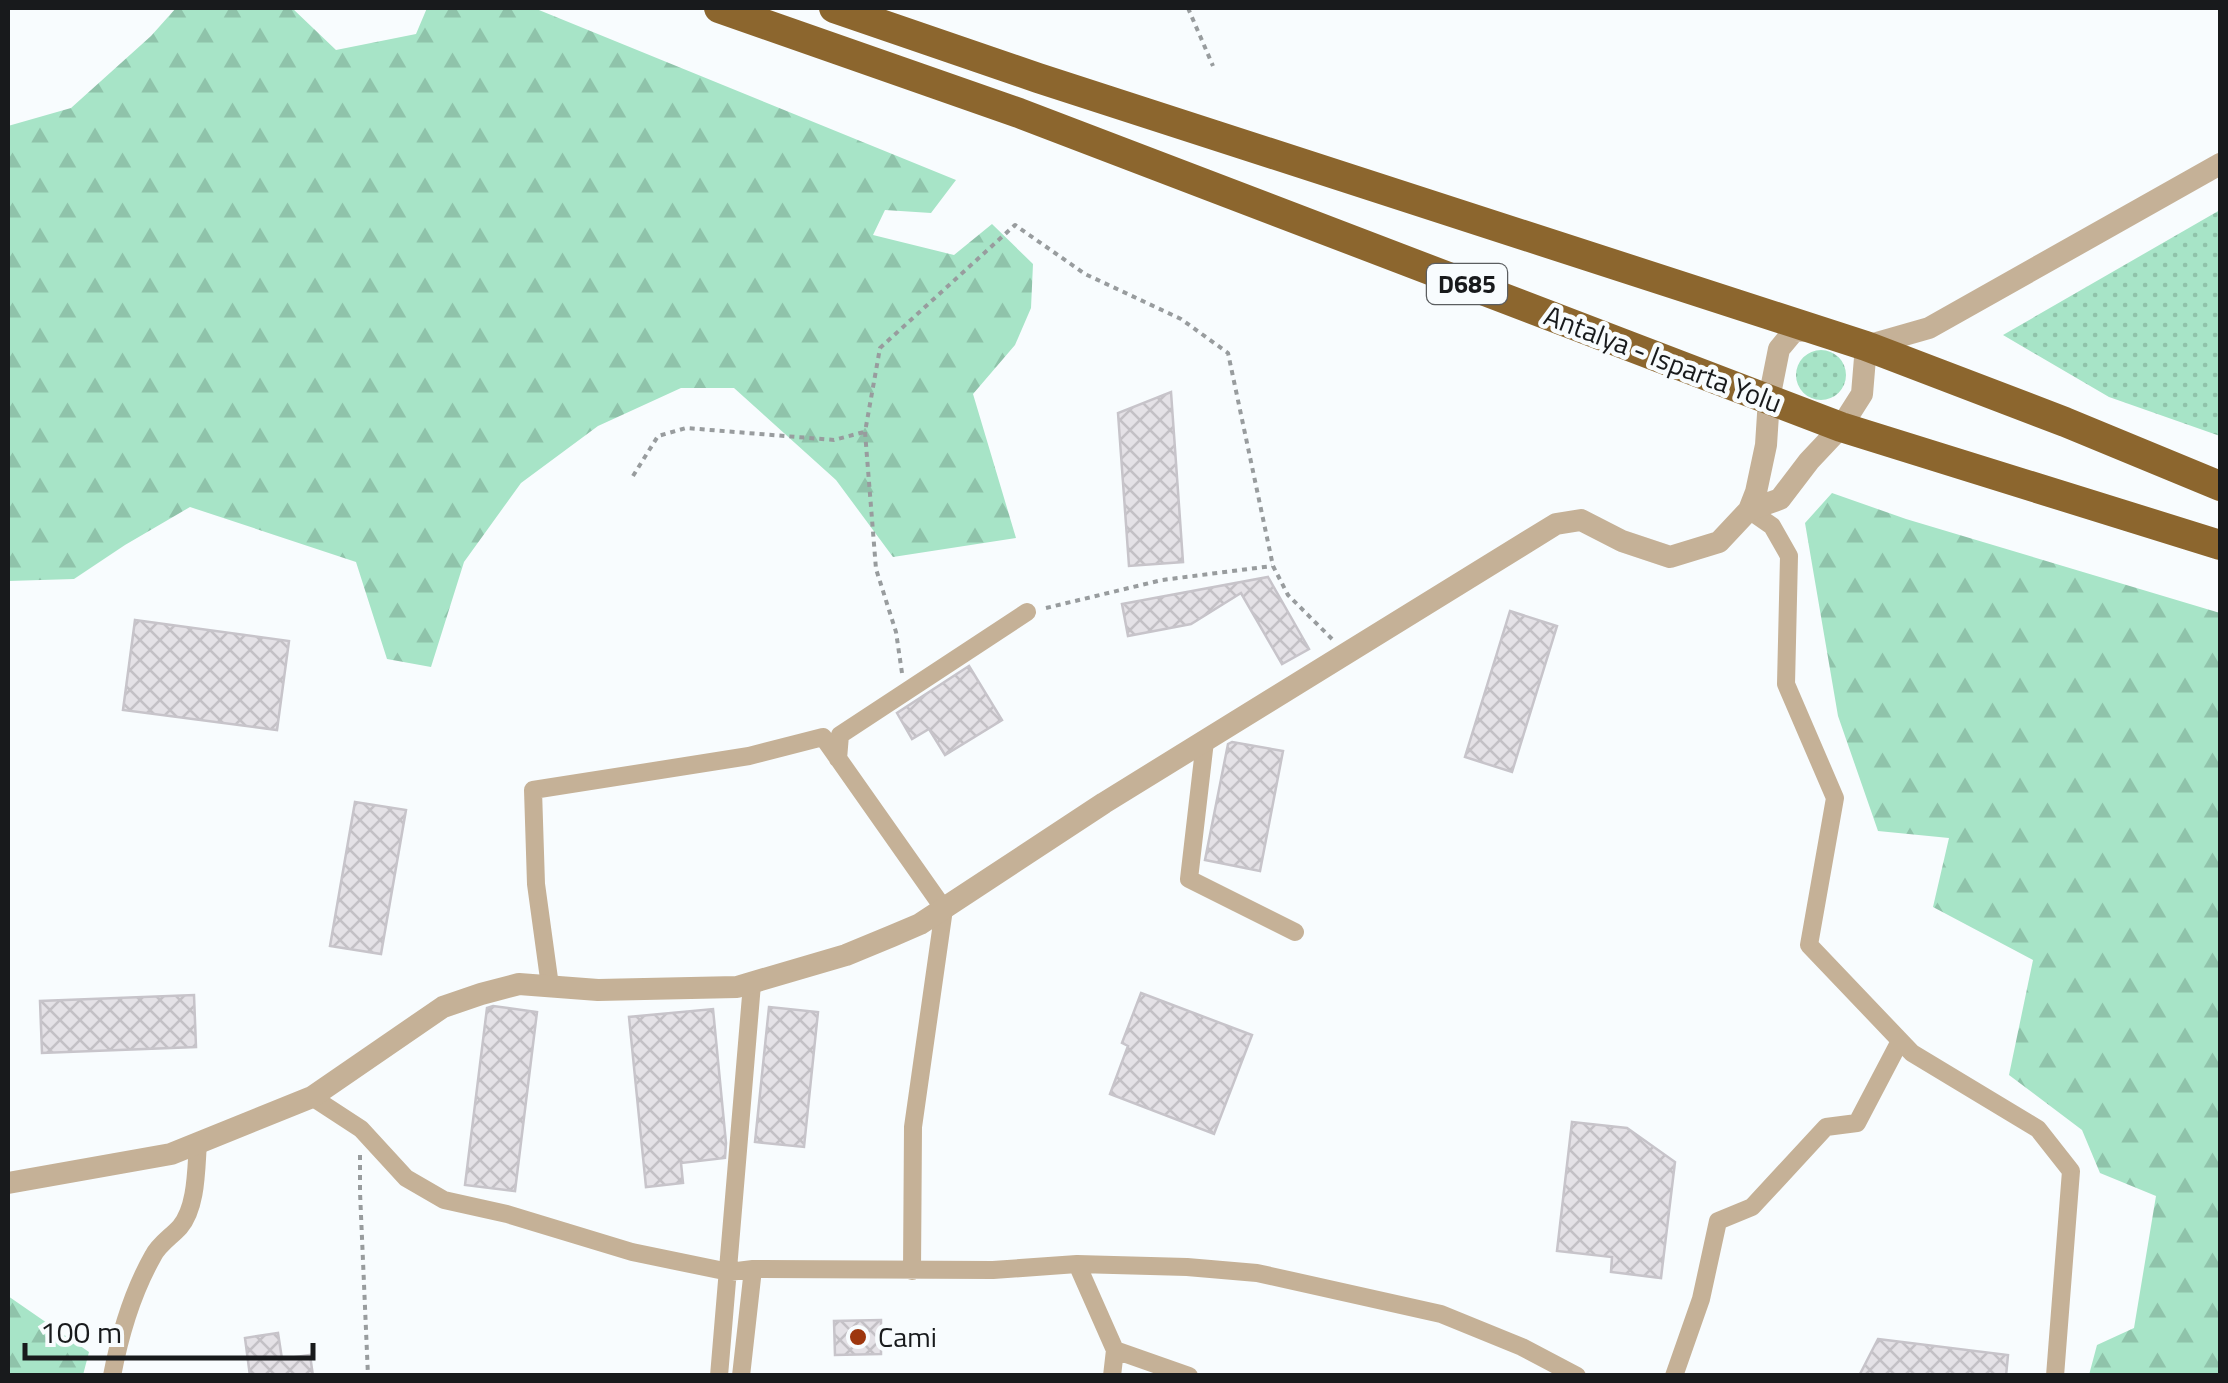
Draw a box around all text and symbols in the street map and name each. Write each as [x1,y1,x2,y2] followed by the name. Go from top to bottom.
[1427,264,1507,304] road number: D685
[1538,293,1788,424] street label: Antalya - Isparta Yolu
[25,1298,312,1360] scale bar
[40,1309,122,1355] text: 100 m
[878,1315,937,1358] place label: Cami
[847,1326,869,1348] marker: Cami

